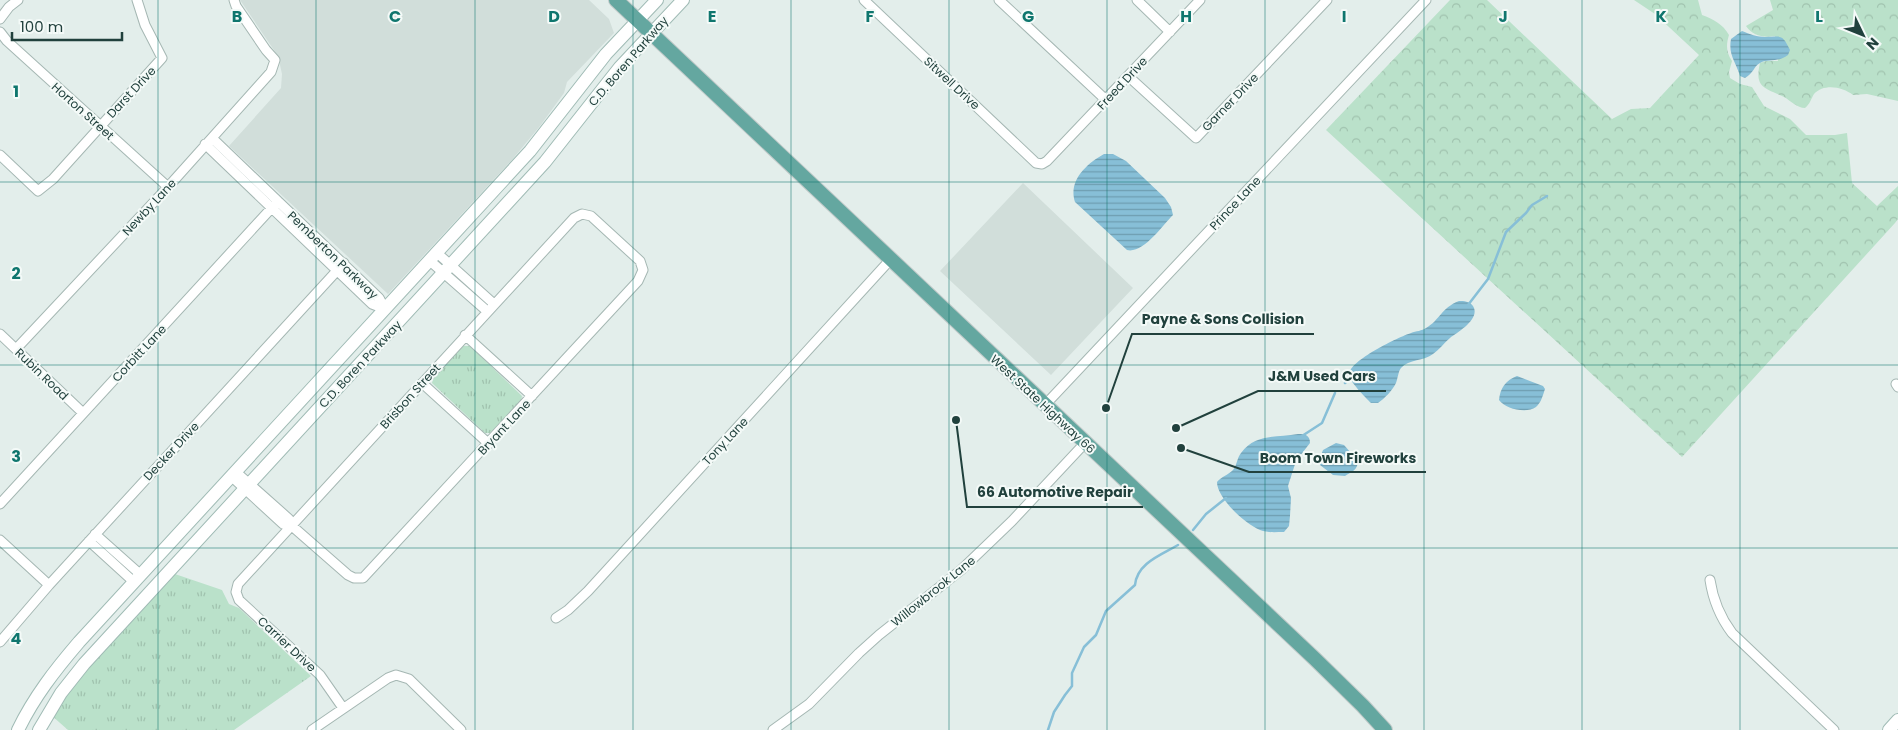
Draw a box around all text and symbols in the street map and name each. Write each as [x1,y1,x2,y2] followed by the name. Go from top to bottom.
[232,5,242,28] text: B
[389,5,401,28] text: C
[548,5,560,28] text: D
[708,5,716,28] text: E
[866,5,875,28] text: F
[1022,5,1034,28] text: G
[1180,5,1192,28] text: H
[1342,5,1346,28] text: I
[1498,5,1508,28] text: J
[1655,5,1667,28] text: K
[1815,5,1823,28] text: L
[12,10,122,42] scale bar
[1838,10,1888,60] north arrow
[584,12,672,110] street label: C.D. Boren Parkway
[20,16,63,37] text: 100 m
[1862,33,1883,55] text: N
[920,53,984,113] street label: Sitwell Drive
[1093,53,1151,113] street label: Freed Drive
[103,62,159,122] street label: Darst Drive
[1198,69,1262,135] street label: Garner Drive
[48,78,118,144] street label: Horton Street
[13,80,19,103] text: 1
[1205,172,1265,234] street label: Prince Lane
[118,175,180,239] street label: Newby Lane
[284,207,382,303] street label: Pemberton Parkway
[11,262,21,285] text: 2
[1132,305,1314,334] callout: Payne & Sons Collision
[1142,309,1304,329] text: Payne & Sons Collision
[315,316,405,412] street label: C.D. Boren Parkway
[108,321,170,385] street label: Corbitt Lane
[12,344,72,404] street label: Rubin Road
[987,351,1099,457] street label: West State Highway 66
[376,360,444,432] street label: Brisbon Street
[1258,362,1386,391] callout: J&M Used Cars
[1268,366,1376,386] text: J&M Used Cars
[474,395,534,459] street label: Bryant Lane
[698,413,752,469] street label: Tony Lane
[139,418,203,484] street label: Decker Drive
[1249,443,1426,472] callout: Boom Town Fireworks
[11,445,21,468] text: 3
[1260,448,1416,468] text: Boom Town Fireworks
[967,478,1143,507] callout: 66 Automotive Repair
[977,482,1133,502] text: 66 Automotive Repair
[887,552,979,630] street label: Willowbrook Lane
[254,612,320,676] street label: Carrier Drive
[11,627,22,650] text: 4

